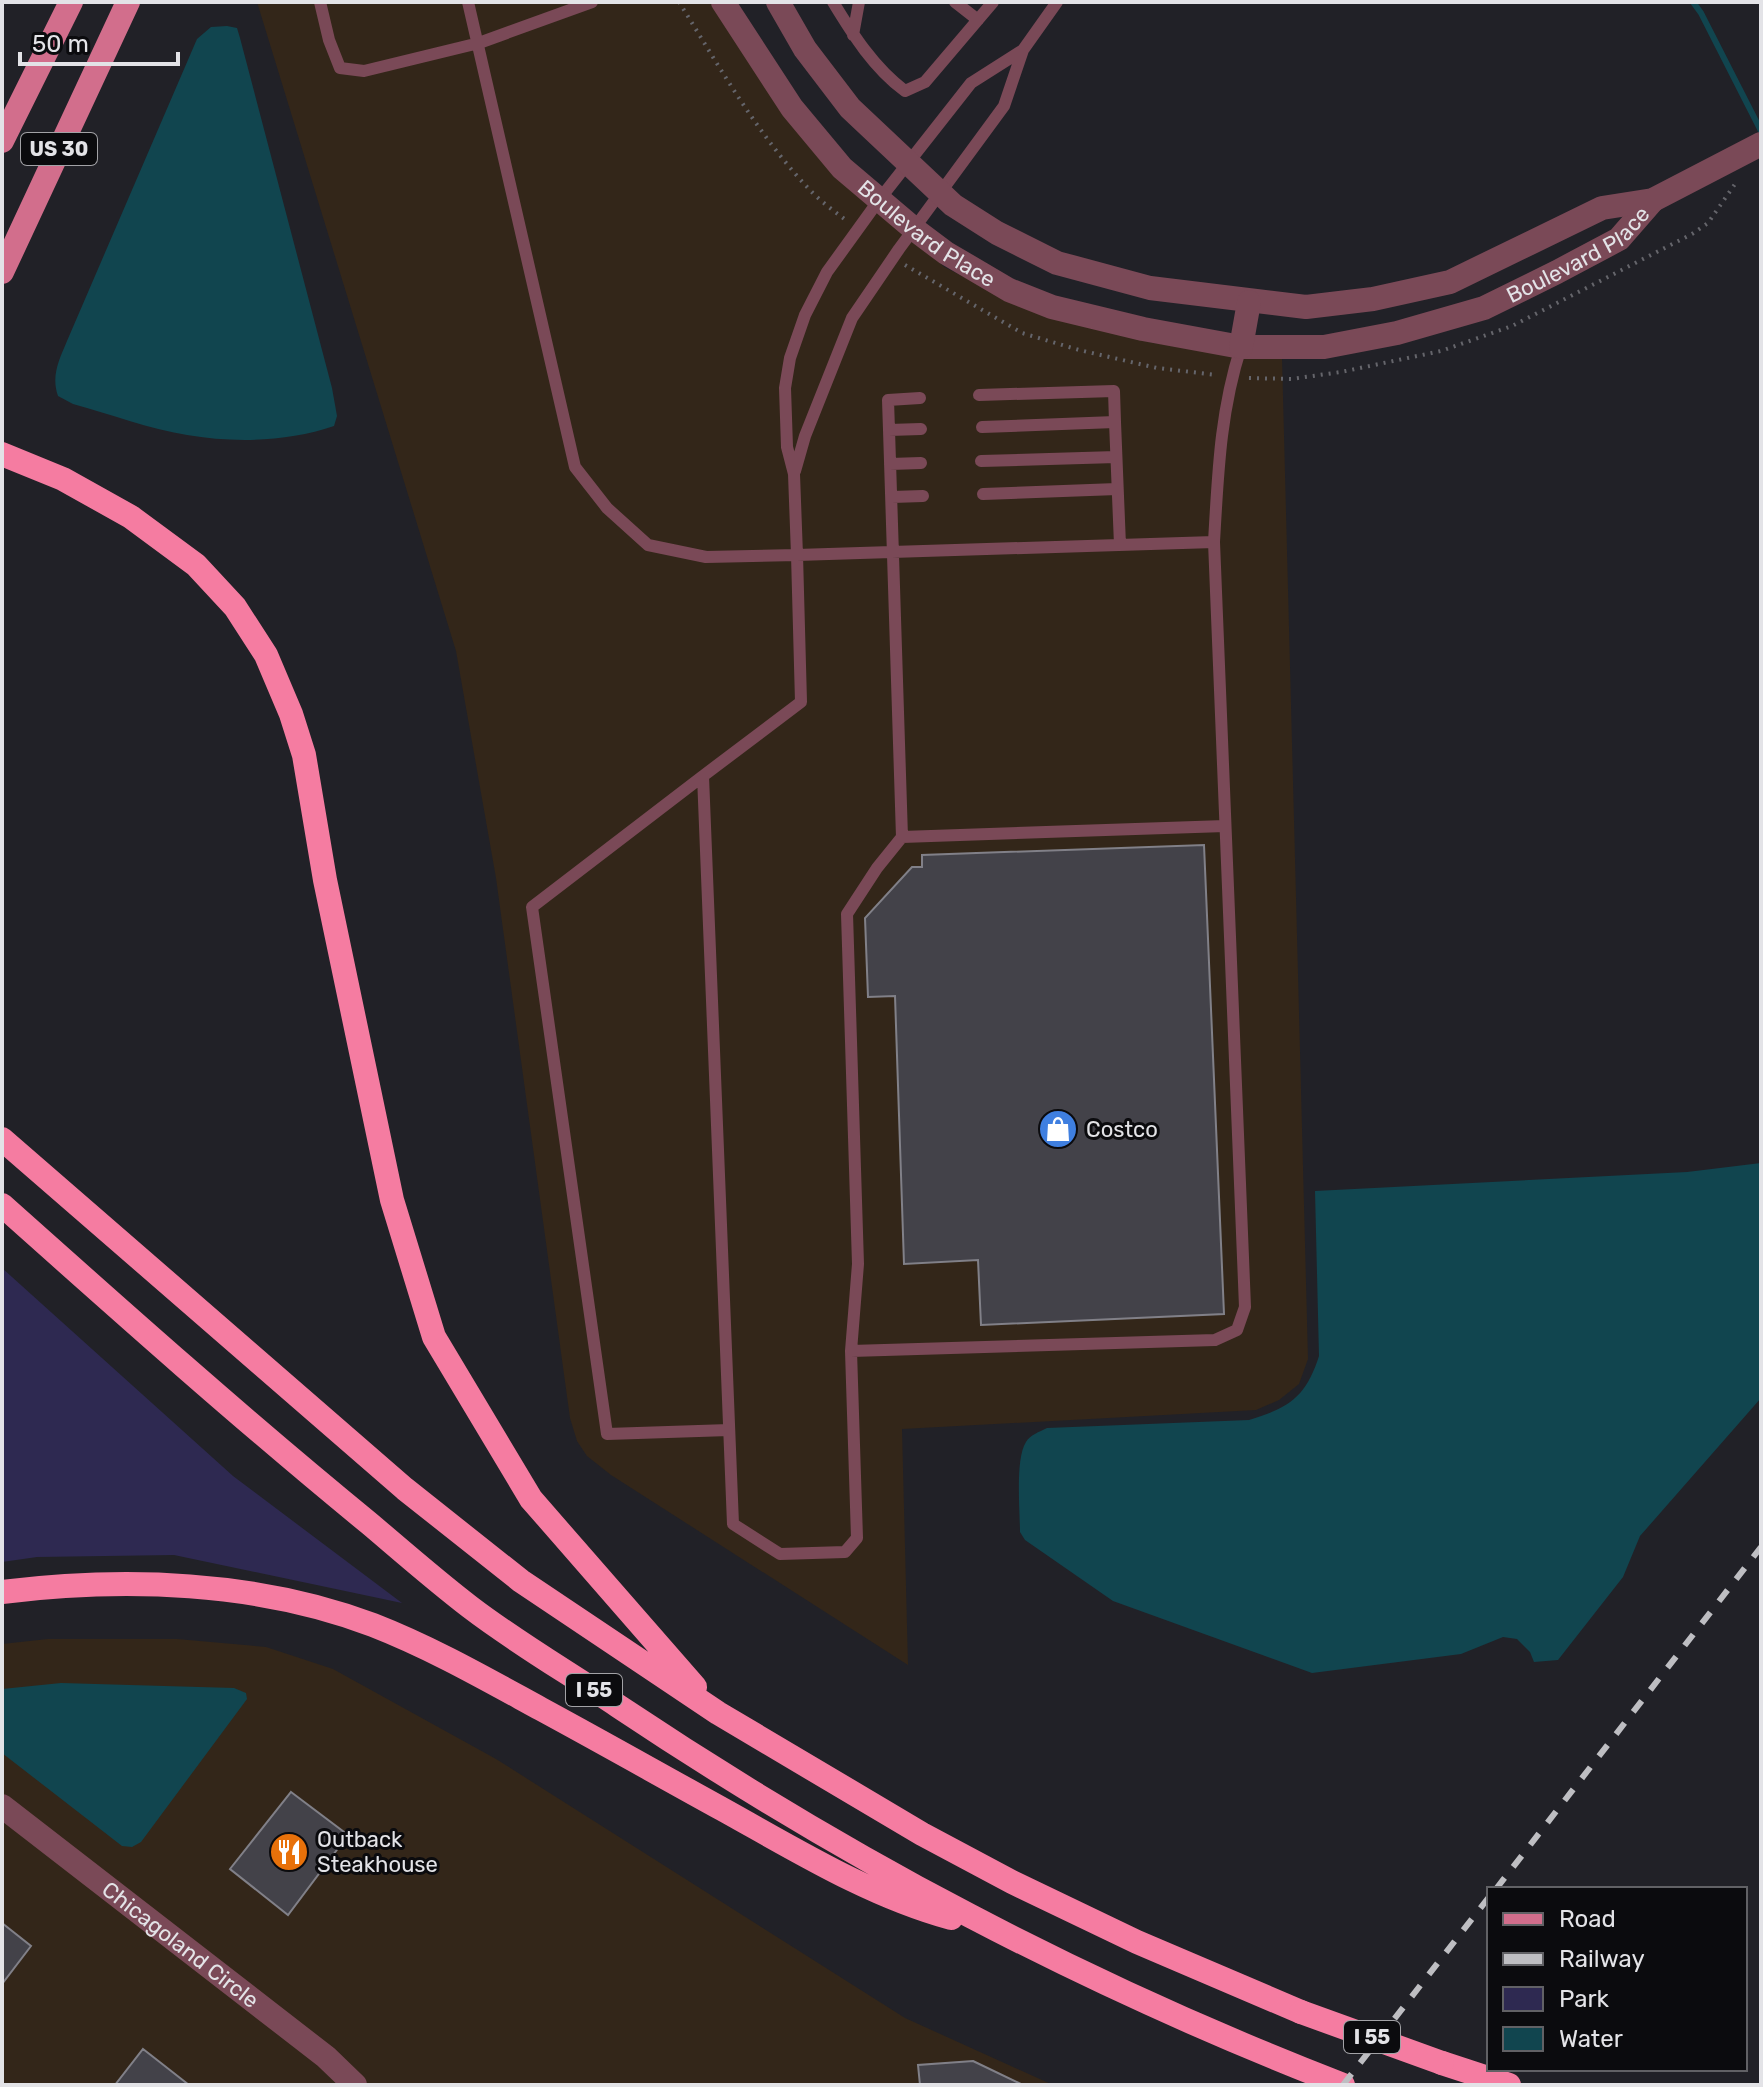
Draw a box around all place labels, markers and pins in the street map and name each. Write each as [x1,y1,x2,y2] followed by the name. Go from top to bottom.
[1037,1108,1079,1150] shop icon: Costco
[1086,1116,1158,1143] place label: Costco
[317,1826,438,1878] place label: Outback Steakhouse
[268,1831,310,1873] restaurant icon: Outback Steakhouse

